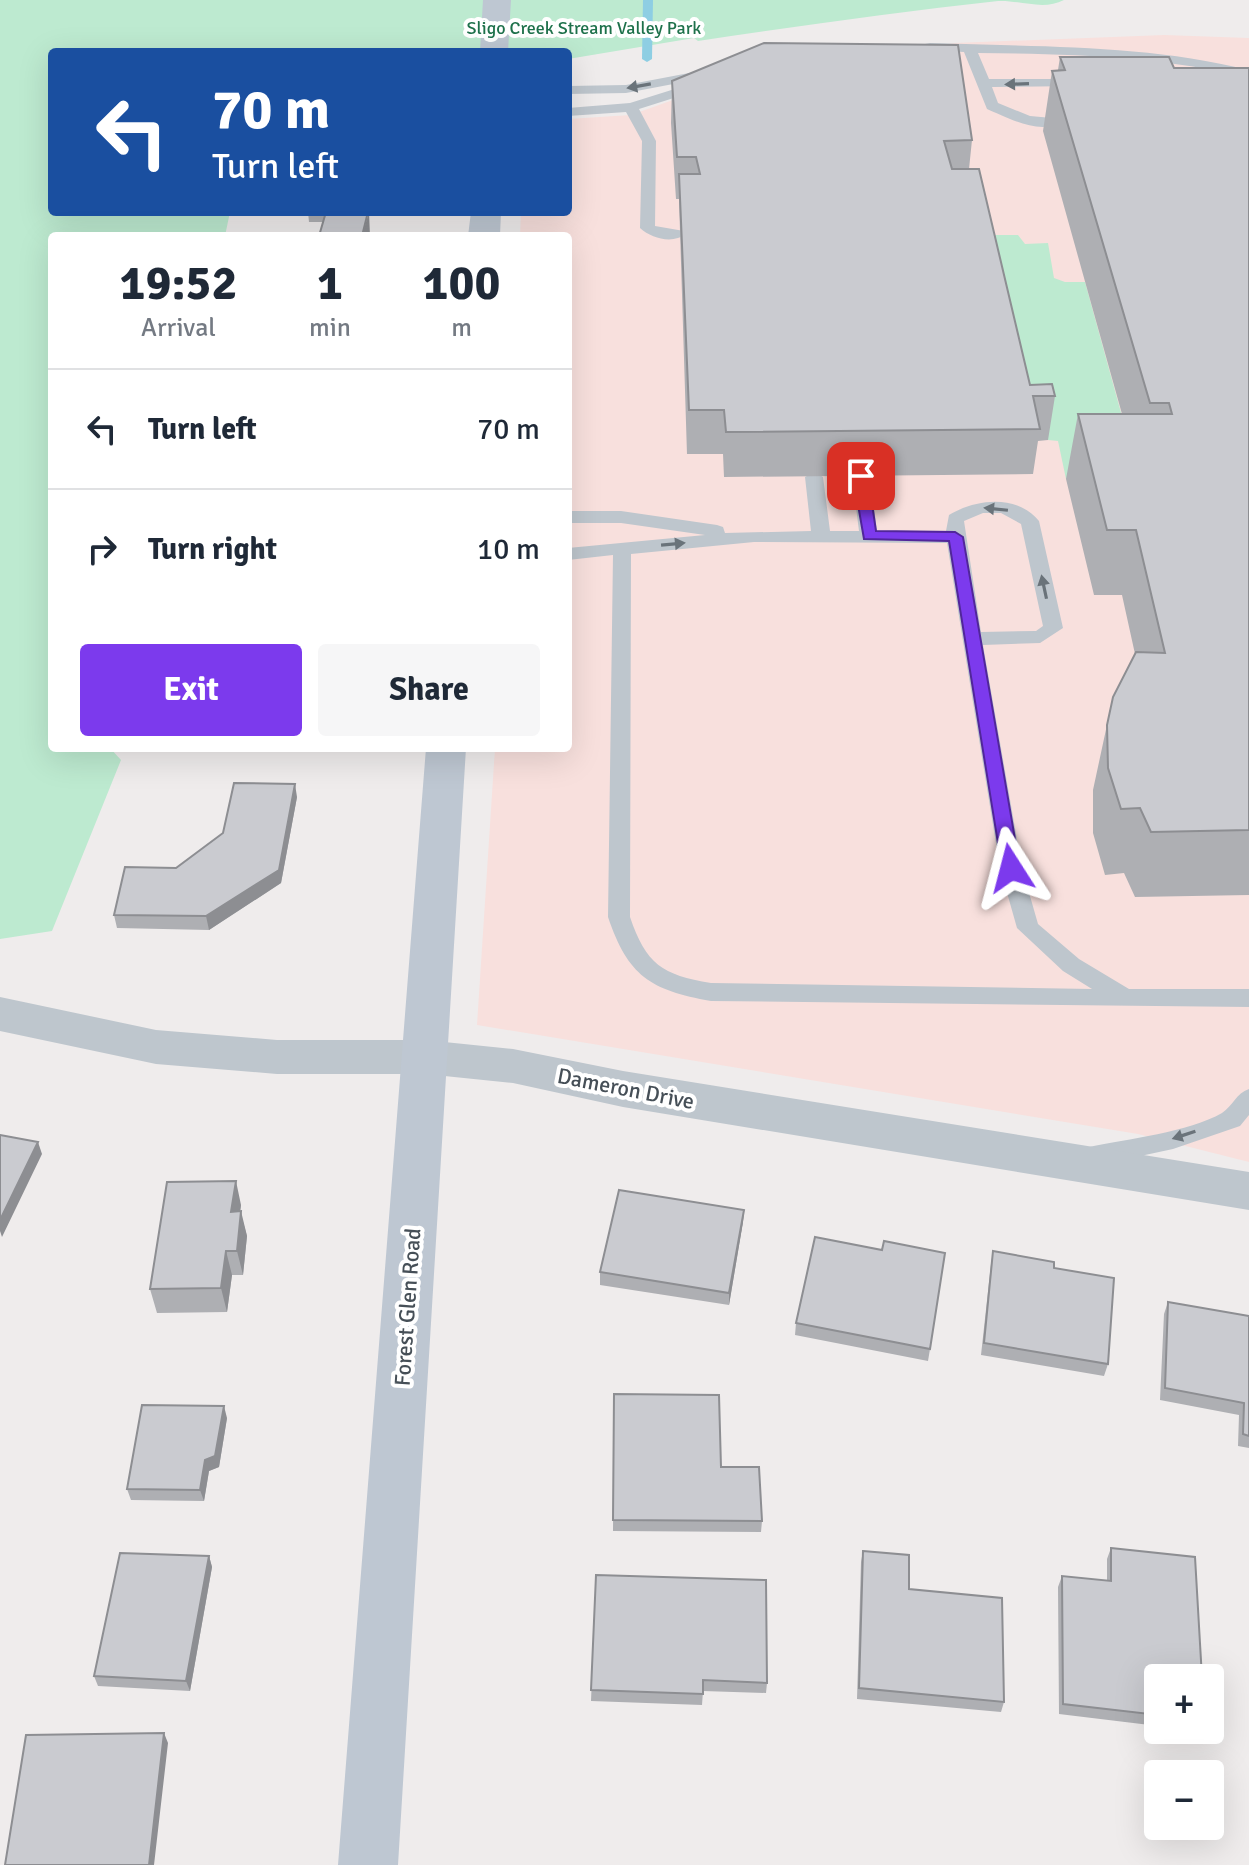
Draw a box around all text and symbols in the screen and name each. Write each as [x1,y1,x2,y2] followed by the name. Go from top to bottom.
[467,17,701,39] park label: Sligo Creek Stream Valley Park
[212,75,330,144] text: 70 m
[1004,77,1029,90] one-way arrow
[80,80,184,184] icon: left
[626,81,651,93] one-way arrow
[212,144,339,189] text: Turn left
[120,254,237,313] text: 19:52
[317,254,343,313] text: 1
[423,254,500,313] text: 100
[141,312,216,344] text: Arrival
[309,312,351,344] text: min
[451,312,472,344] text: m
[80,407,124,451] icon: left
[148,411,257,448] text: Turn left
[477,411,540,448] text: 70 m
[827,442,895,510] pin
[839,454,883,498] icon: arrive
[983,502,1008,515] one-way arrow
[80,527,124,571] icon: right
[148,531,277,568] text: Turn right
[477,531,540,568] text: 10 m
[661,537,686,550] one-way arrow
[1037,574,1050,599] one-way arrow
[80,644,302,736] button: Exit
[318,644,540,736] button: Share
[969,826,1053,910] position arrow
[555,1062,697,1115] street label: Dameron Drive
[1171,1130,1195,1142] one-way arrow
[389,1227,426,1387] street label: Forest Glen Road
[1144,1664,1224,1840] map controls
[1144,1664,1224,1744] button: +
[1144,1760,1224,1840] button: −

